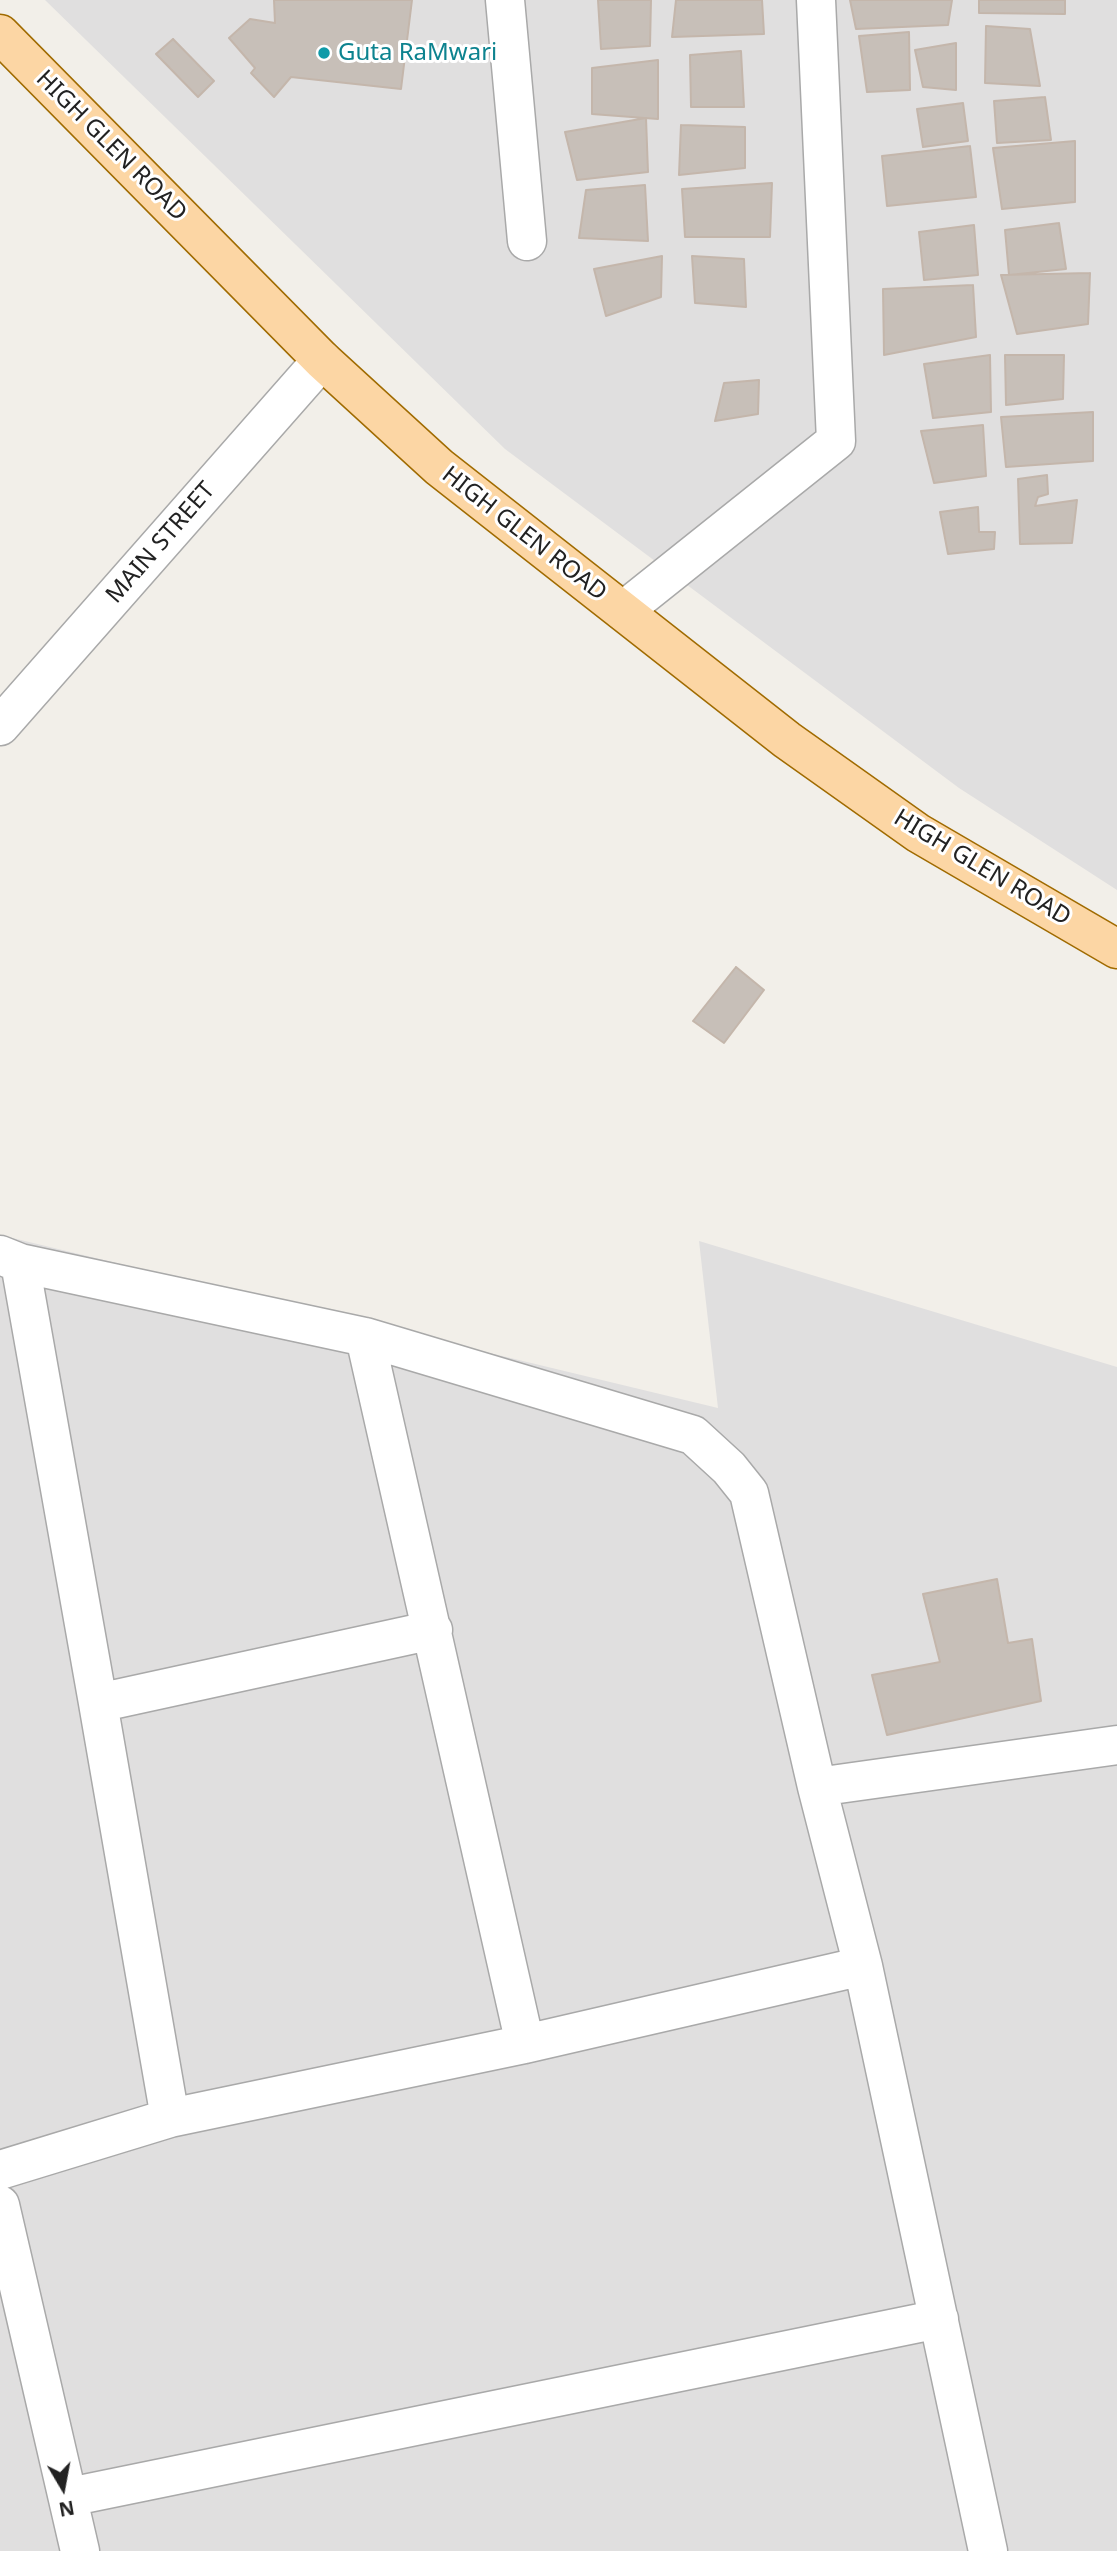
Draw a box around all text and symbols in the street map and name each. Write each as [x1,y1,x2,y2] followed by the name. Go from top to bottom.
[338,39,497,67] place label: Guta RaMwari
[316,45,332,61] marker: Guta RaMwari
[30,65,192,227] street label: HIGH GLEN ROAD
[436,461,612,607] street label: HIGH GLEN ROAD
[101,476,221,610] street label: MAIN STREET
[888,804,1076,932] street label: HIGH GLEN ROAD
[28,2453,98,2523] north arrow
[57,2495,77,2523] text: N

